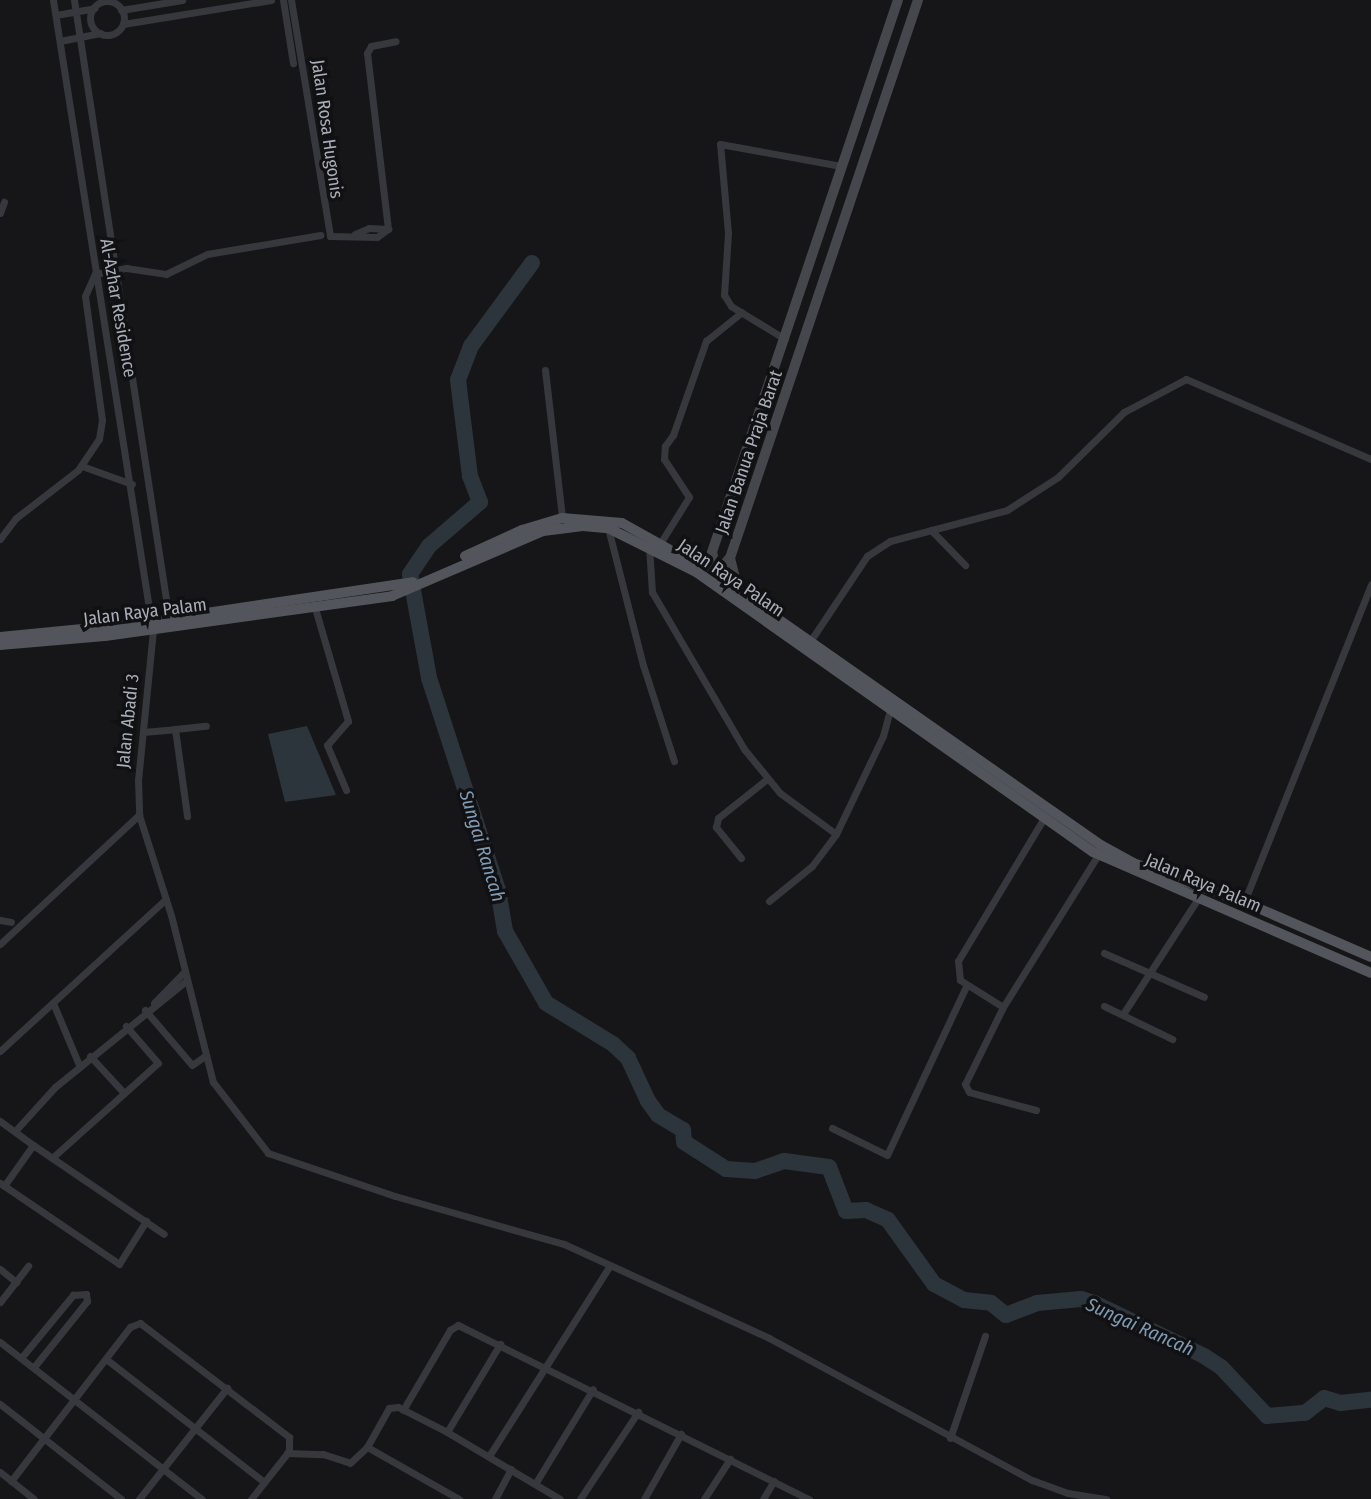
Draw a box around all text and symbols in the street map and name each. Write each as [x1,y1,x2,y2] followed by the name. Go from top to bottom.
[307,58,347,200] street label: Jalan Rosa Hugonis
[95,237,141,379] street label: Al-Azhar Residence
[711,367,787,537] street label: Jalan Banua Praja Barat
[673,534,789,622] street label: Jalan Raya Palam
[82,594,208,630] street label: Jalan Raya Palam
[112,673,144,769] street label: Jalan Abadi 3
[454,788,510,904] water label: Sungai Rancah
[1142,849,1264,917] street label: Jalan Raya Palam
[1083,1293,1197,1361] water label: Sungai Rancah

